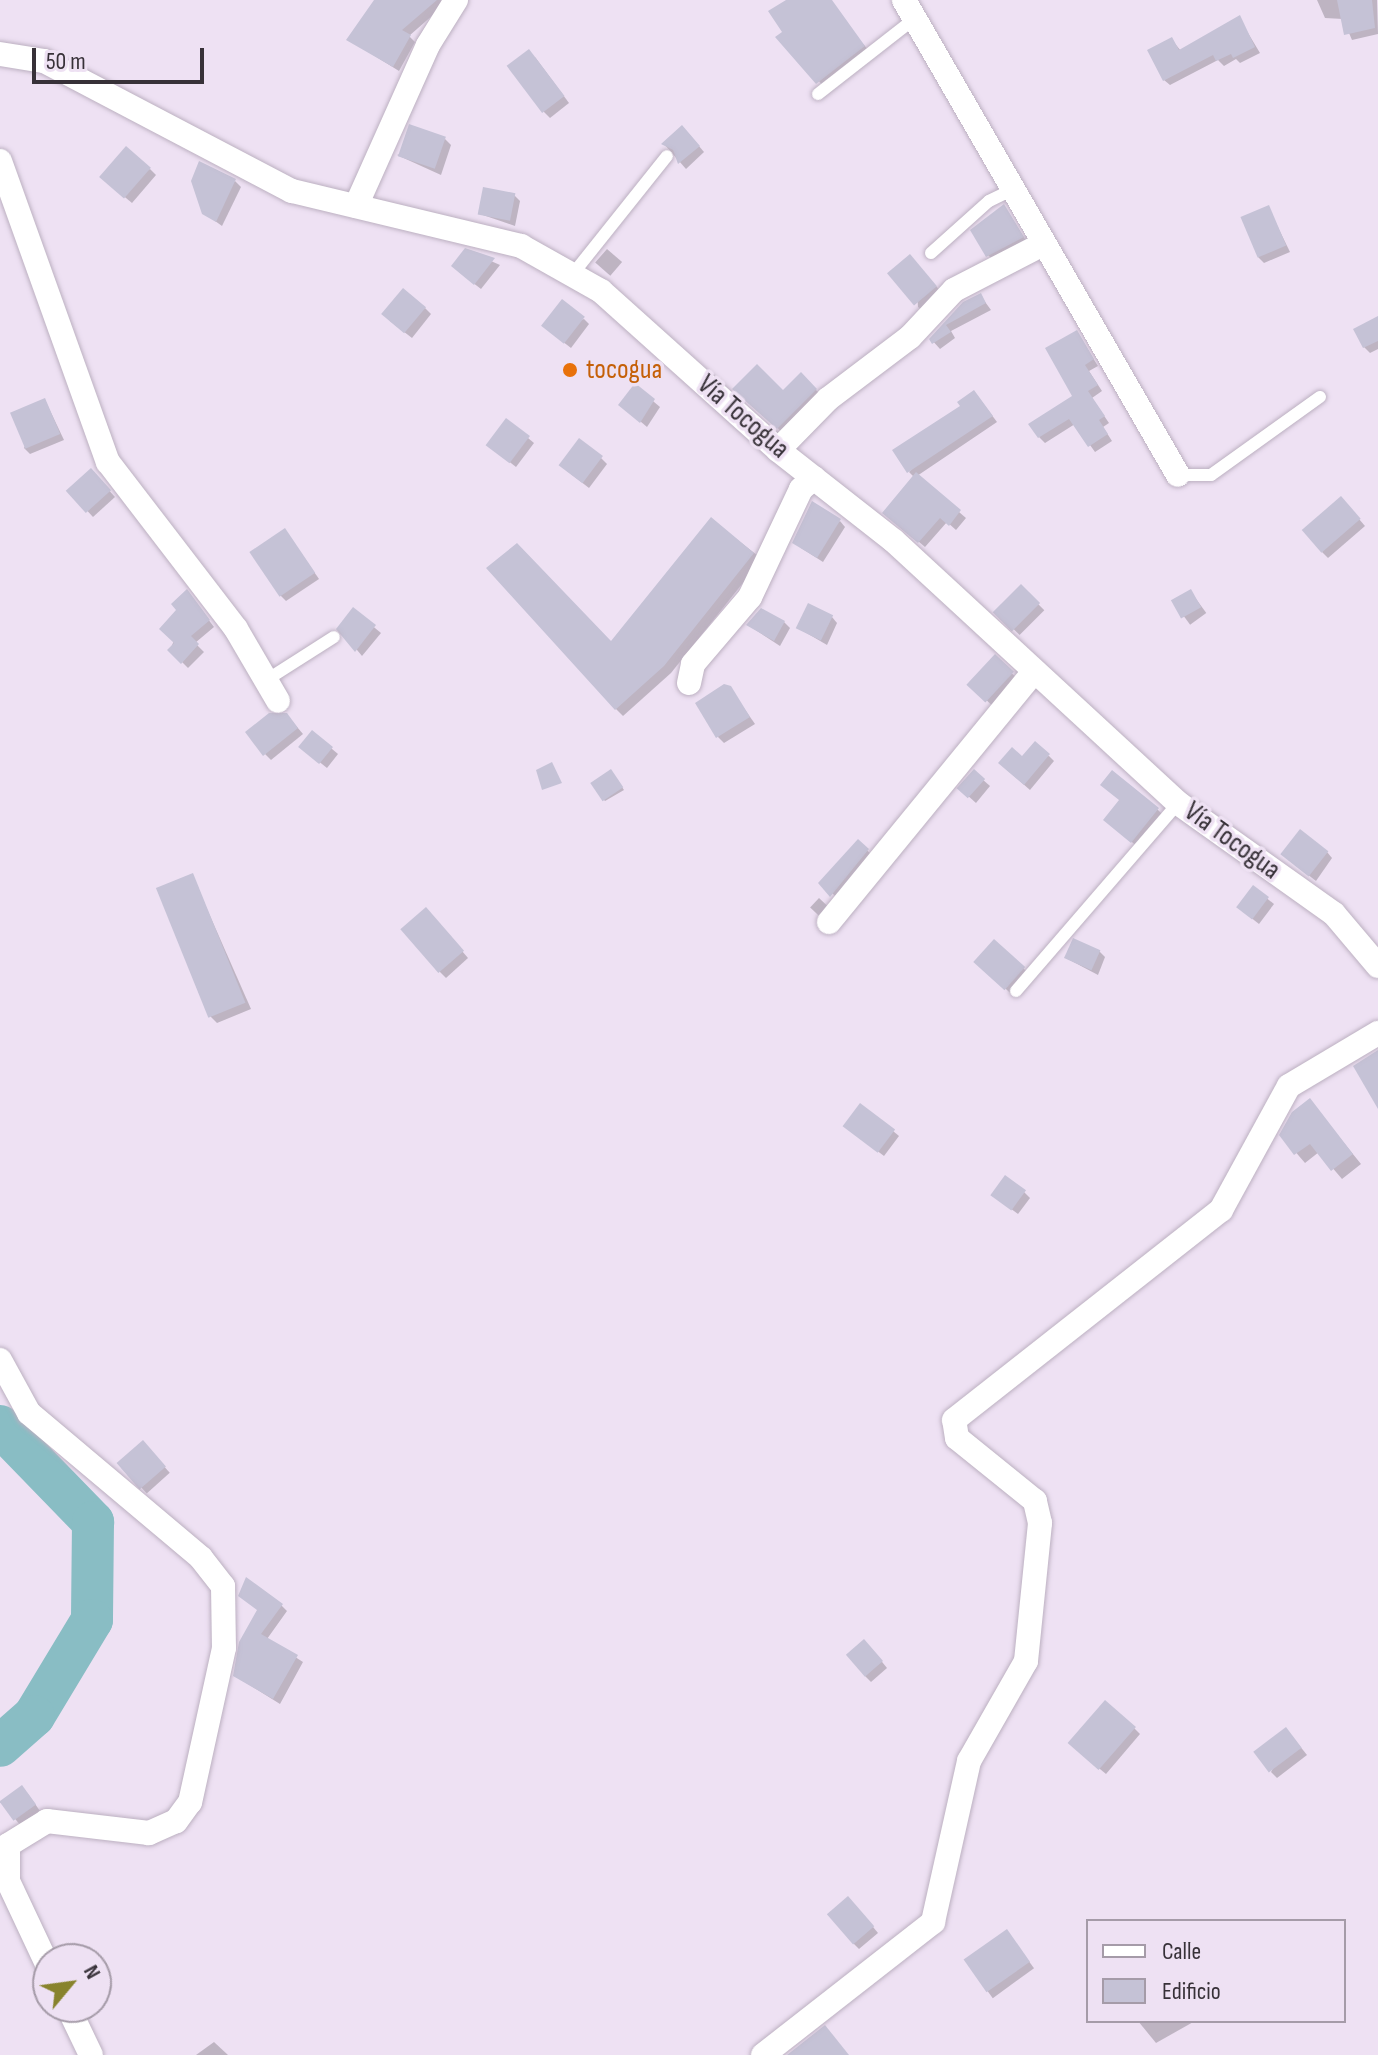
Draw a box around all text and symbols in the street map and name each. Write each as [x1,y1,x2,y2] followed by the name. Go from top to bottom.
[36,32,208,82] scale bar
[46,47,86,76] text: 50 m
[586,353,662,387] place label: tocogua
[561,361,579,379] marker: tocogua
[690,368,796,466] street label: Vía Tocogua
[1177,795,1287,887] street label: Vía Tocogua
[1086,1919,1346,2023] legend
[1162,1937,1201,1966] text: Calle
[32,1943,112,2023] north arrow
[77,1960,106,1984] text: N
[1162,1977,1221,2006] text: Edificio

